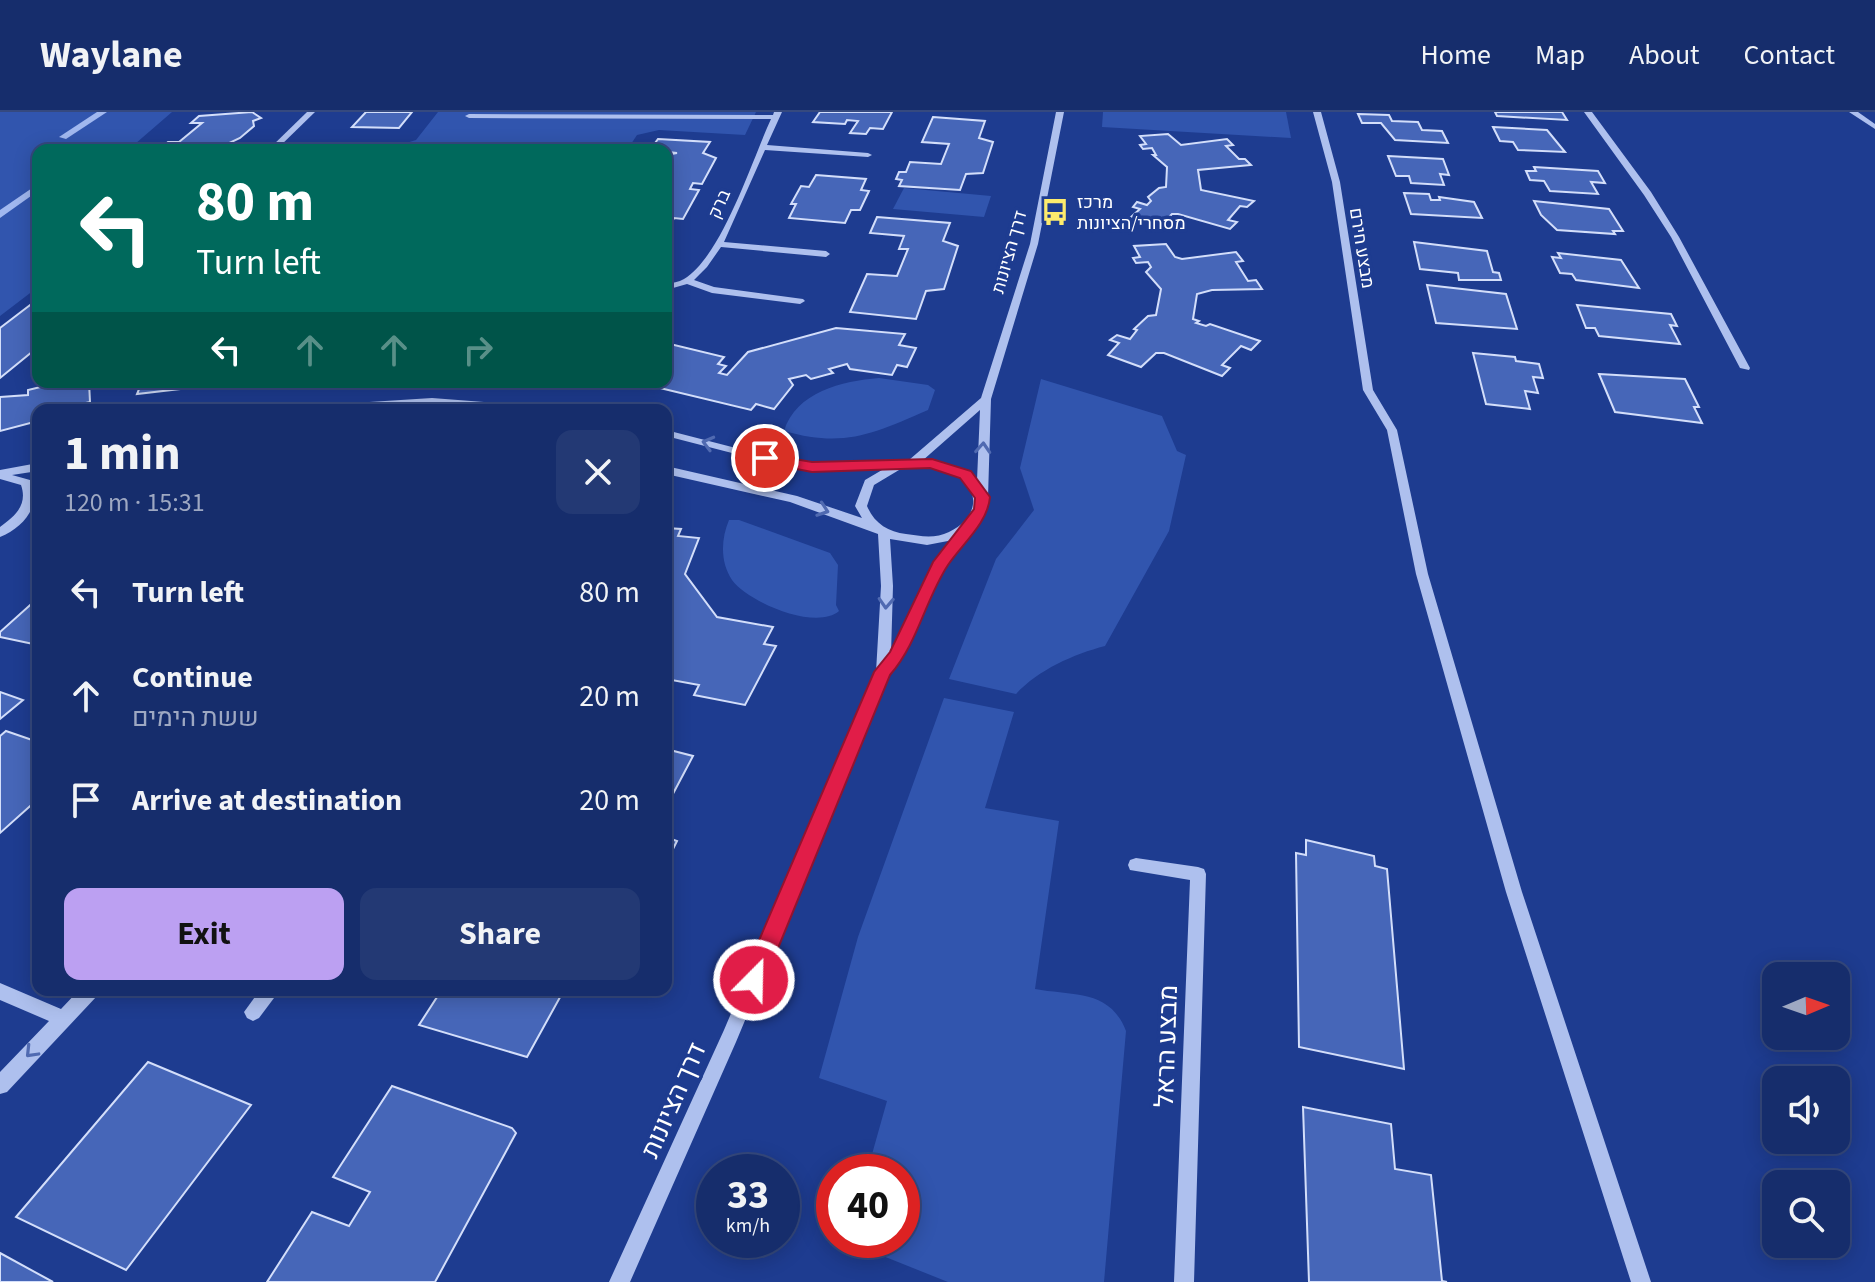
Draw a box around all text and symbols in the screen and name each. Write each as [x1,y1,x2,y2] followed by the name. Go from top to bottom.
[40,28,183,82] text: Waylane
[1420,35,1491,75] text: Home
[1535,35,1585,75] text: Map
[1629,35,1700,75] text: About
[1744,35,1835,75] text: Contact
[196,163,314,242] text: 80 m
[64,176,168,280] icon: left
[702,185,737,223] street label: ברק
[1077,190,1186,236] place label: מרכז מסחרי/הציונות
[1040,197,1070,227] bus stop icon: מרכז מסחרי/הציונות
[1343,206,1380,290] street label: מבצע חירם
[986,208,1033,296] street label: דרך הציונות
[196,237,321,288] text: Turn left
[204,328,248,372] icon: left
[288,328,332,372] icon: ahead
[372,328,416,372] icon: ahead
[456,328,500,372] icon: right
[64,420,181,488] text: 1 min
[731,424,799,492] pin
[556,430,640,514] button: close
[702,436,716,452] one-way arrow
[743,436,787,480] icon: arrive
[975,441,992,454] one-way arrow
[64,484,205,521] text: 120 m · 15:31
[815,500,829,516] one-way arrow
[64,570,108,614] icon: left
[132,571,244,614] text: Turn left
[579,571,640,614] text: 80 m
[878,597,895,610] one-way arrow
[132,656,253,699] text: Continue
[64,674,108,718] icon: ahead
[579,675,640,718] text: 20 m
[132,699,259,736] text: ששת הימים
[64,778,108,822] icon: arrive
[132,779,402,822] text: Arrive at destination
[579,779,640,822] text: 20 m
[64,888,344,980] button: Exit
[360,888,640,980] button: Share
[712,938,796,1022] position arrow
[1762,962,1850,1050] north arrow
[1762,962,1850,1258] map controls
[1146,984,1187,1108] street label: מבצע הראל
[632,1037,715,1164] street label: דרך הציונות
[26,1043,41,1057] one-way arrow
[1762,1066,1850,1154] button: sound
[816,1154,920,1258] speed limit sign: 40
[727,1167,769,1224] text: 33
[1762,1170,1850,1258] button: search
[726,1212,770,1240] text: km/h

